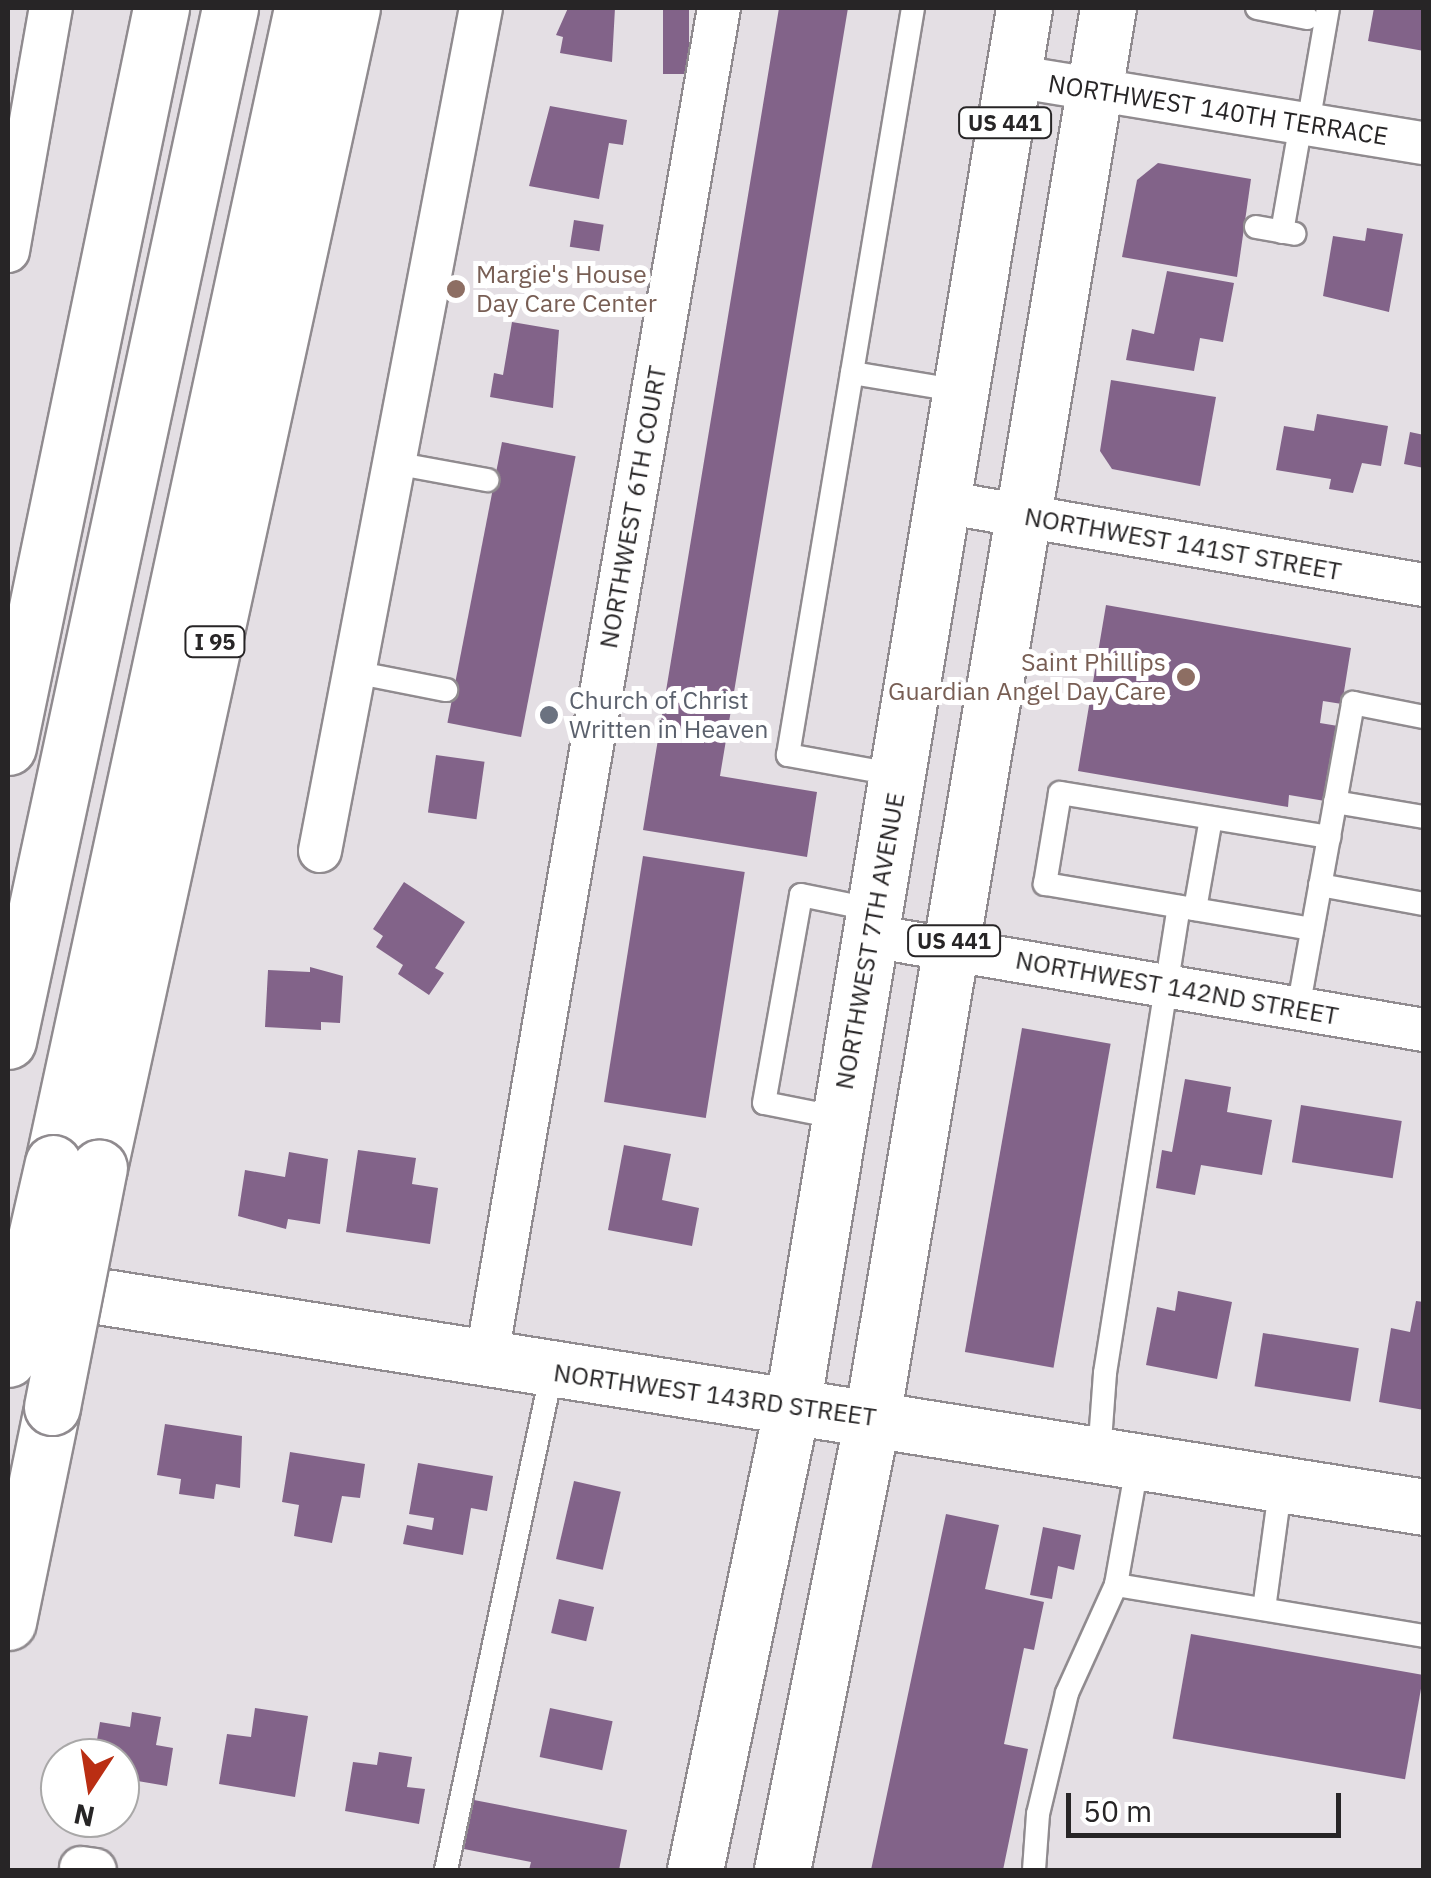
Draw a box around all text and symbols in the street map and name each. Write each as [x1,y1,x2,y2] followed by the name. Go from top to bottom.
[1046,68,1390,152] street label: NORTHWEST 140TH TERRACE
[958,106,1052,140] road number: US 441
[476,260,657,319] place label: Margie's House Day Care Center
[445,278,467,300] marker: Margie's House Day Care Center
[593,363,673,651] street label: NORTHWEST 6TH COURT
[1022,501,1344,587] street label: NORTHWEST 141ST STREET
[182,625,248,659] road number: I 95
[888,648,1166,707] place label: Saint Phillips Guardian Angel Day Care
[1175,666,1197,688] marker: Saint Phillips Guardian Angel Day Care
[569,686,768,745] place label: Church of Christ Written in Heaven
[538,704,560,726] marker: Church of Christ Written in Heaven
[829,790,911,1092] street label: NORTHWEST 7TH AVENUE
[906,924,1002,958] road number: US 441
[1013,945,1341,1031] street label: NORTHWEST 142ND STREET
[552,1357,878,1433] street label: NORTHWEST 143RD STREET
[40,1738,140,1838] north arrow
[1071,1773,1346,1835] scale bar
[1083,1791,1152,1830] text: 50 m
[70,1796,98,1836] text: N

